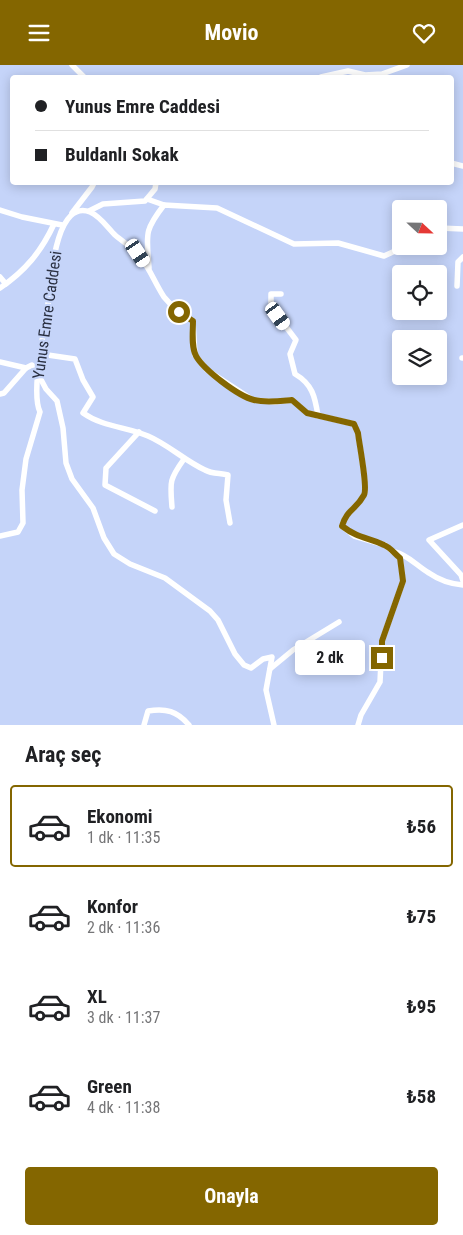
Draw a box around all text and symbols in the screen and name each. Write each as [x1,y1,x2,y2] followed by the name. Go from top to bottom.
[25,19,53,47] icon: menu
[410,19,438,47] icon: heart
[205,20,258,45] text: Movio
[65,95,220,118] text: Yunus Emre Caddesi
[65,143,178,166] text: Buldanlı Sokak
[392,200,448,255] north arrow
[392,200,447,385] map controls
[123,236,152,270] car
[29,250,65,380] street label: Yunus Emre Caddesi
[392,265,447,320] button: locate
[263,299,292,333] car
[168,301,190,323] route start
[392,330,447,385] button: layers
[294,641,364,675] callout: 2 dk
[371,647,393,669] route end
[316,648,344,667] text: 2 dk
[25,742,101,767] text: Araç seç
[27,804,72,849] icon: car
[87,805,153,828] text: Ekonomi
[407,815,436,838] text: ₺56
[87,828,160,847] text: 1 dk · 11:35
[27,894,72,939] icon: car
[87,895,138,918] text: Konfor
[407,905,436,928] text: ₺75
[87,918,160,937] text: 2 dk · 11:36
[27,984,72,1029] icon: car
[87,985,107,1008] text: XL
[407,995,436,1018] text: ₺95
[87,1008,160,1027] text: 3 dk · 11:37
[27,1074,72,1119] icon: car
[87,1075,132,1098] text: Green
[407,1085,436,1108] text: ₺58
[87,1098,160,1117] text: 4 dk · 11:38
[25,1167,438,1225] button: Onayla

